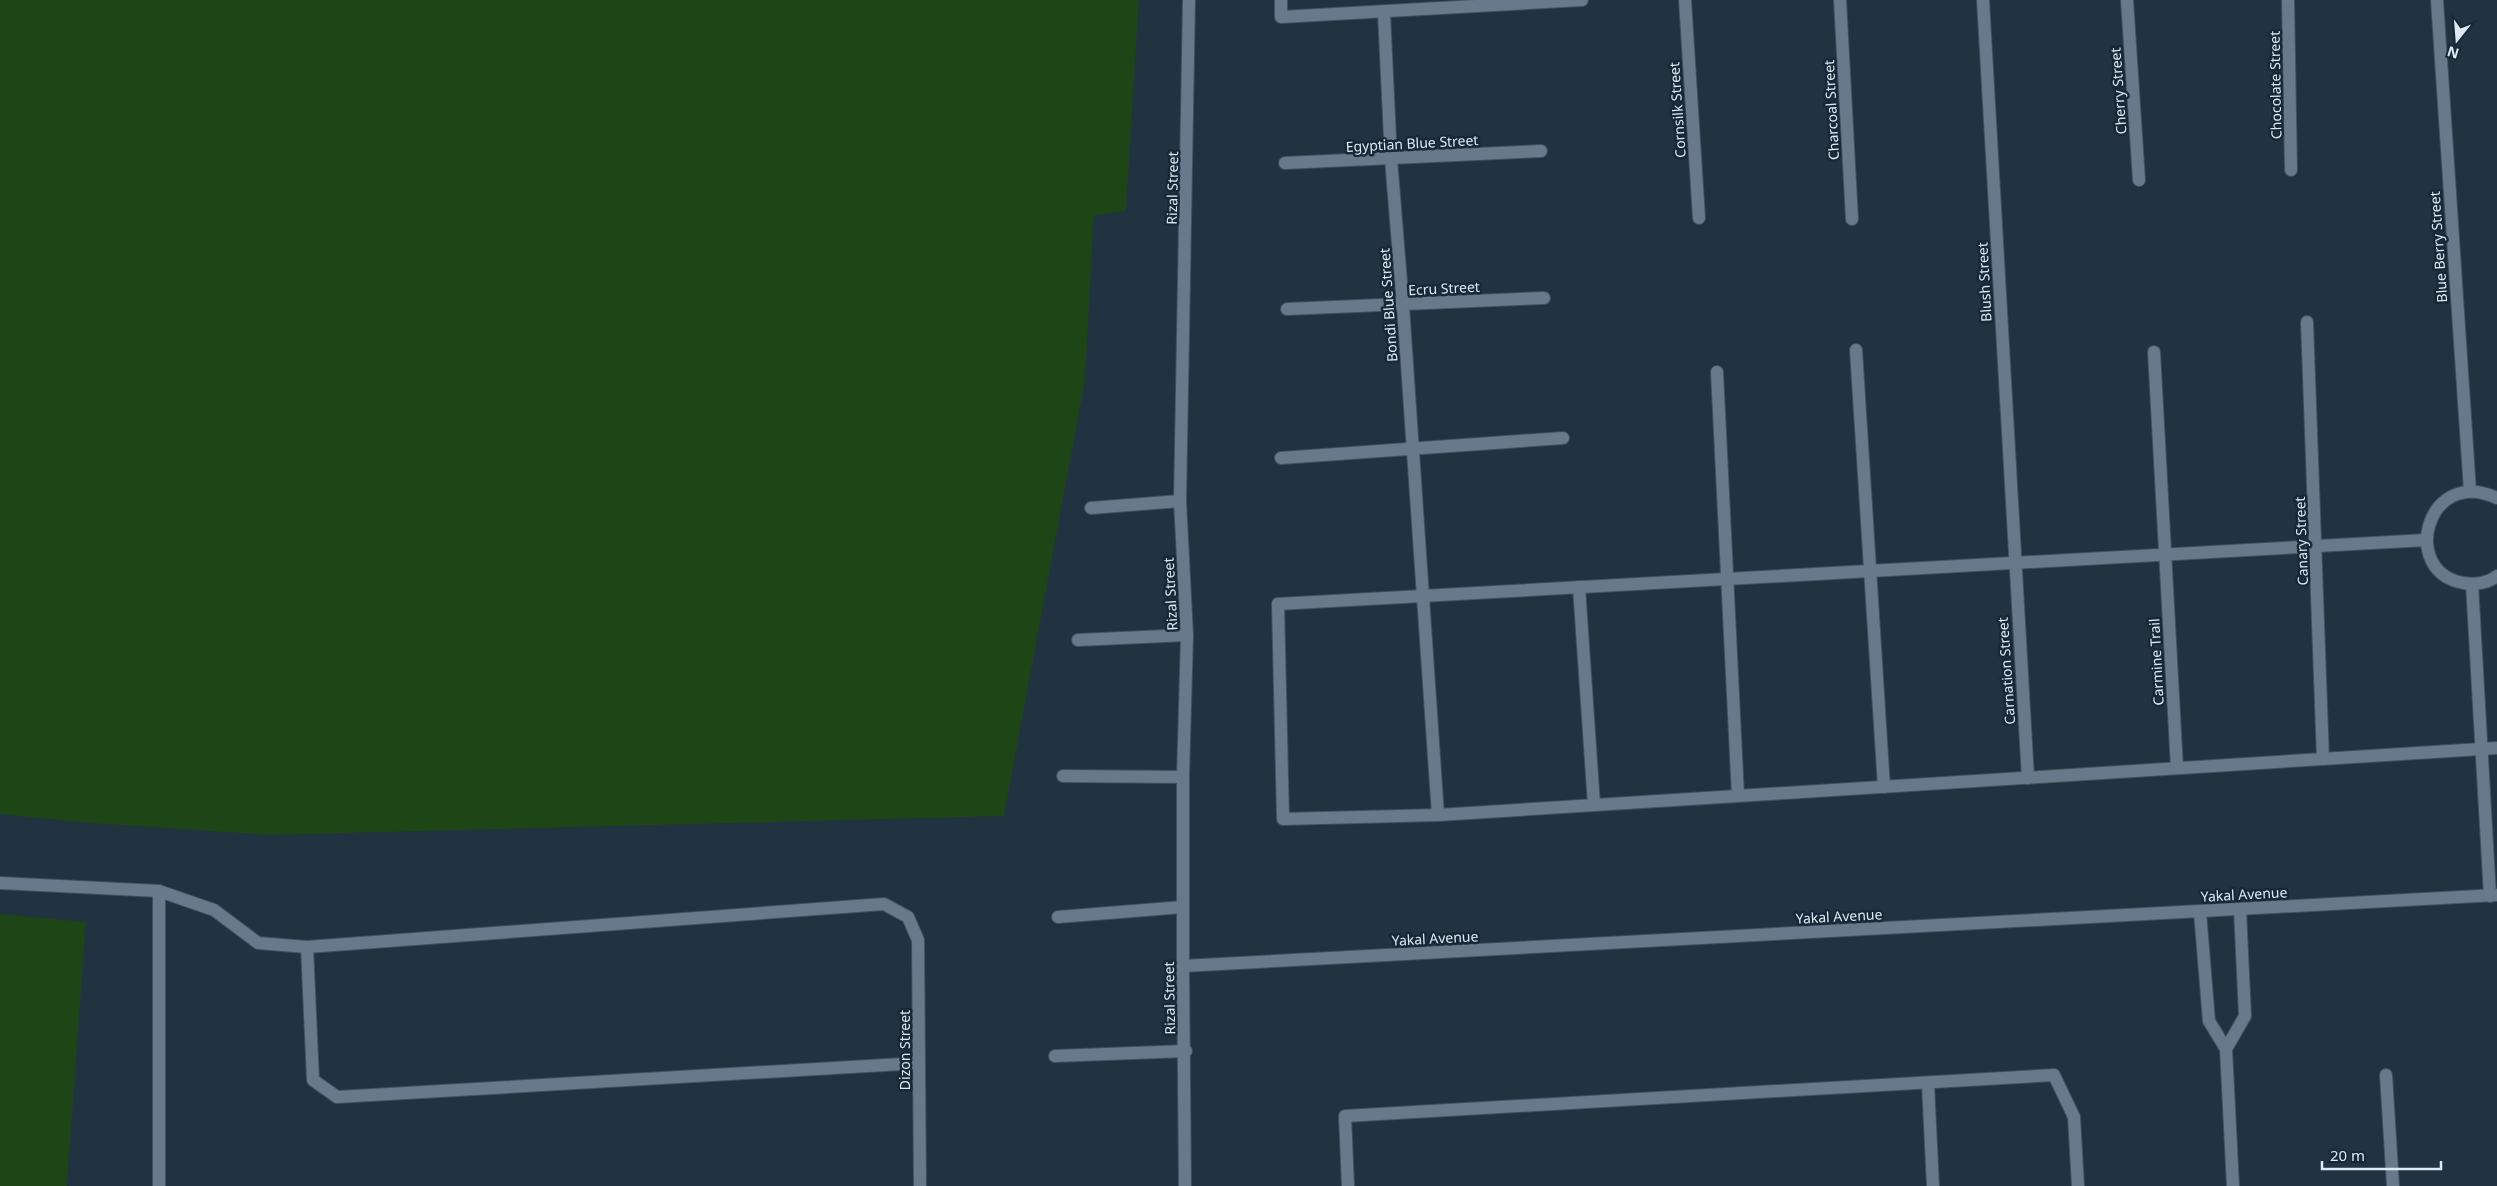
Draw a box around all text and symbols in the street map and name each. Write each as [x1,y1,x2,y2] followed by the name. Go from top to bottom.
[2432,15,2482,65] north arrow
[2265,31,2285,139] street label: Chocolate Street
[2445,42,2461,64] text: N
[2105,47,2131,135] street label: Cherry Street
[1819,59,1843,161] street label: Charcoal Street
[1664,62,1690,158] street label: Cornsilk Street
[1345,130,1479,156] street label: Egyptian Blue Street
[1162,151,1182,225] street label: Rizal Street
[2425,191,2451,303] street label: Blue Berry Street
[1972,242,1996,322] street label: Blush Street
[1375,247,1401,363] street label: Bondi Blue Street
[1408,277,1480,299] street label: Ecru Street
[2290,496,2312,586] street label: Canary Street
[1159,557,1181,631] street label: Rizal Street
[1993,617,2019,725] street label: Carnation Street
[2144,618,2168,706] street label: Carmine Trail
[2200,882,2288,906] street label: Yakal Avenue
[1795,904,1883,928] street label: Yakal Avenue
[1391,926,1479,950] street label: Yakal Avenue
[1159,961,1179,1035] street label: Rizal Street
[895,1010,914,1090] street label: Dizon Street
[2322,1138,2441,1170] scale bar
[2330,1145,2365,1165] text: 20 m

